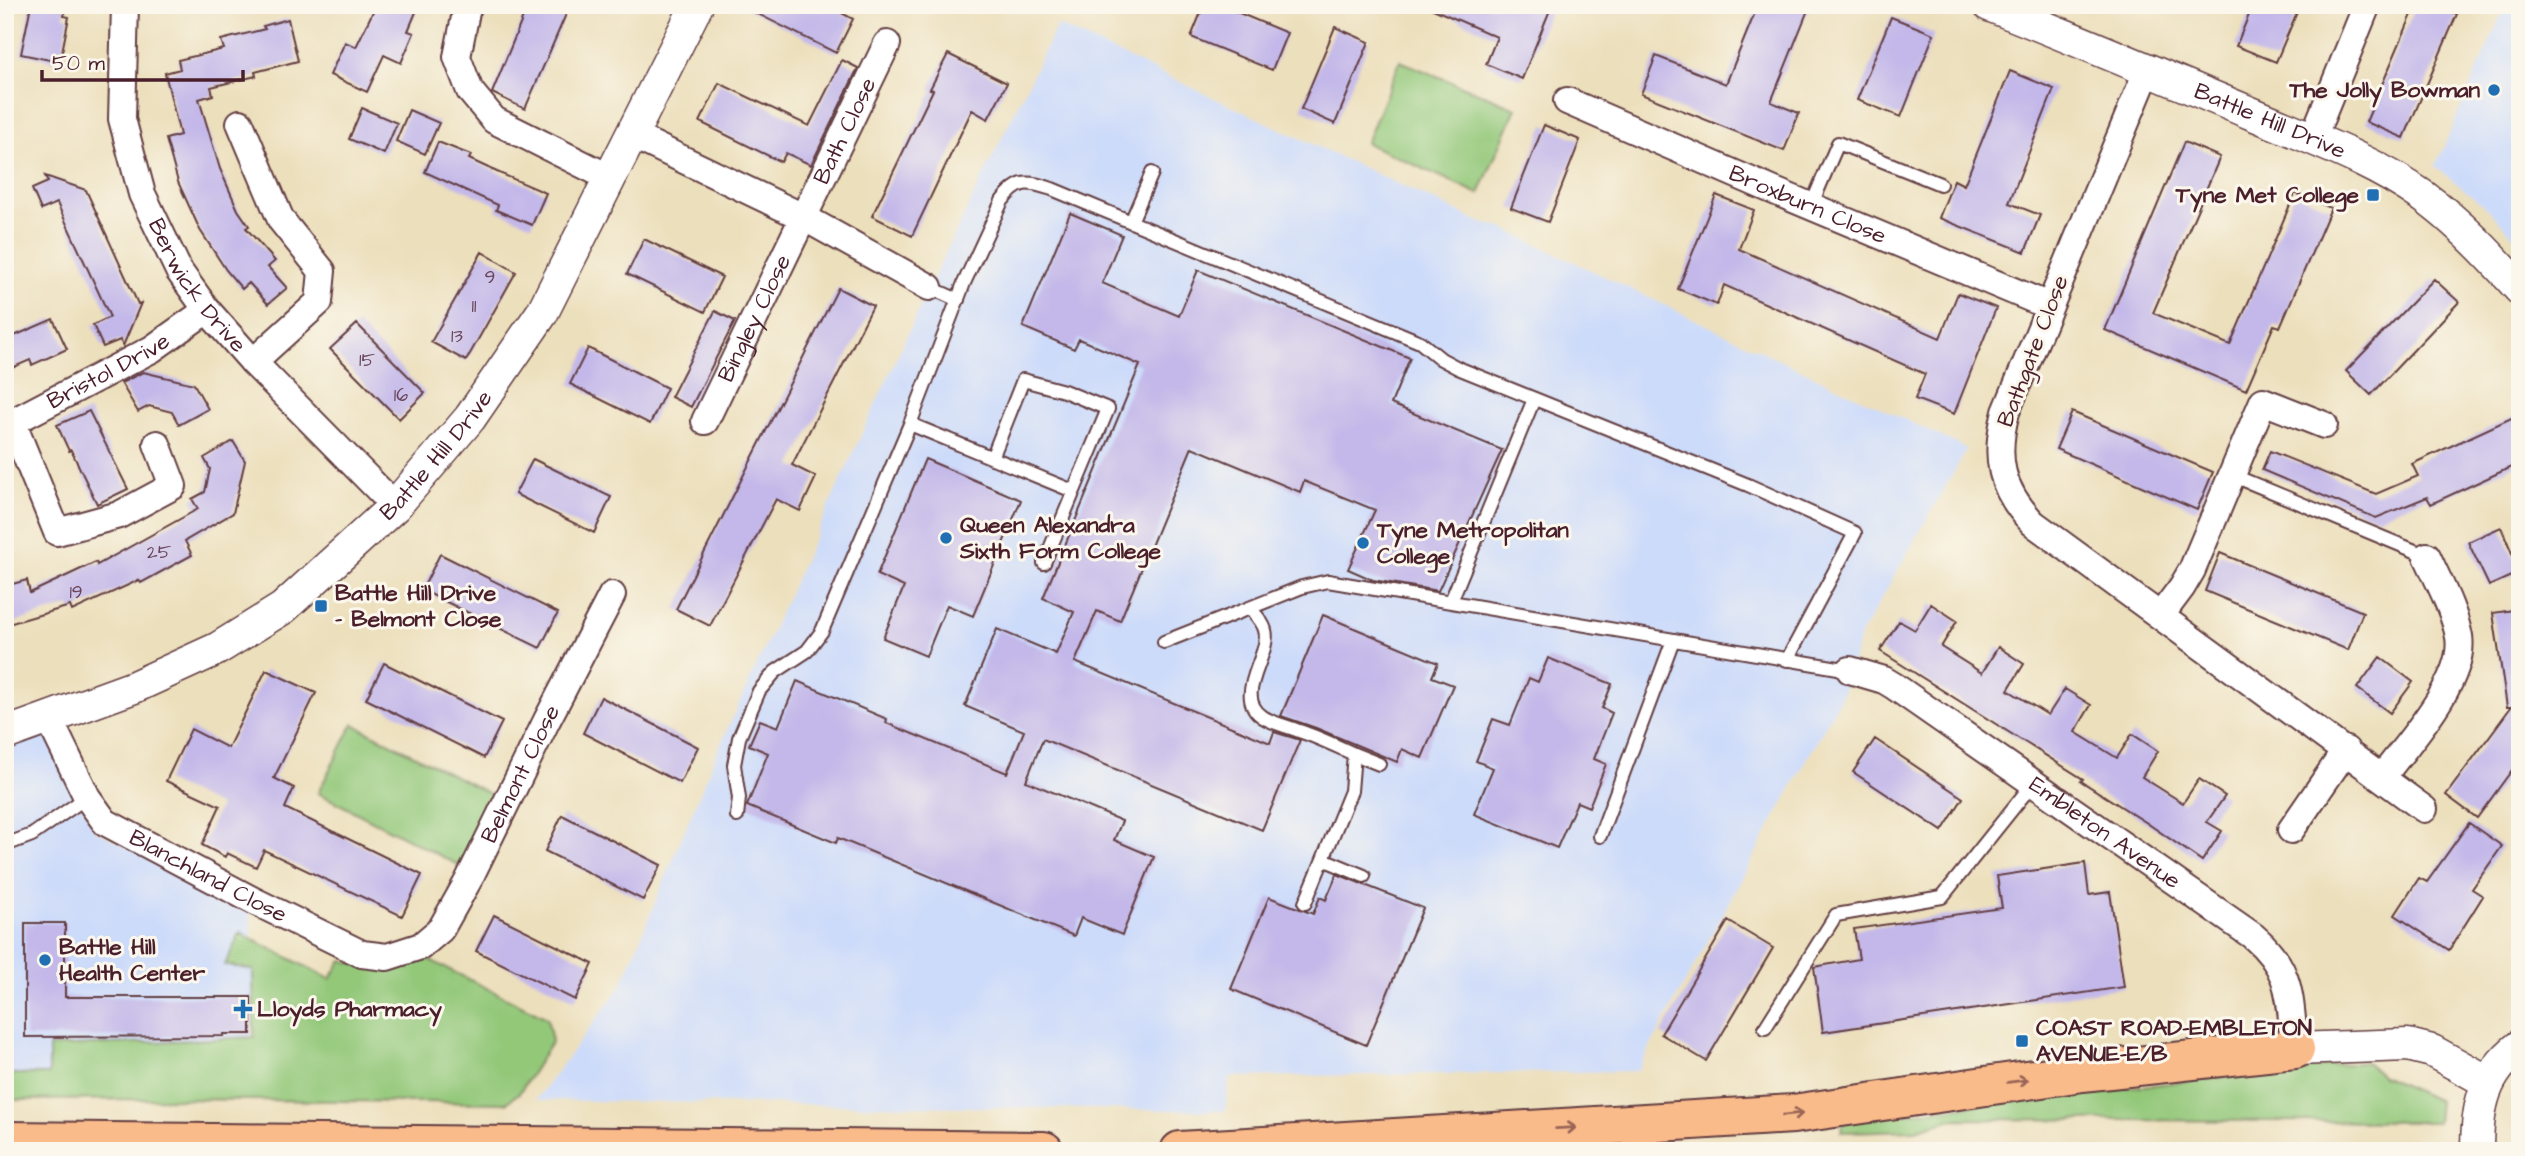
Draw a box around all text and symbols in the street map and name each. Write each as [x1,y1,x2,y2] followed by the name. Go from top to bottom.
[42,38,243,82] scale bar
[52,49,106,78] text: 50 m
[806,72,884,190] street label: Bath Close
[2288,74,2480,108] place label: The Jolly Bowman
[2189,75,2351,167] street label: Battle Hill Drive
[2486,82,2502,98] marker: The Jolly Bowman
[1724,157,1891,252] street label: Broxburn Close
[2175,179,2360,213] place label: Tyne Met College
[2365,187,2381,203] marker: Tyne Met College
[140,213,254,360] street label: Berwick Drive
[710,249,799,387] street label: Bingley Close
[485,264,495,291] house number: 9
[1989,271,2078,432] street label: Bathgate Close
[472,293,477,320] house number: 11
[451,323,463,350] house number: 13
[42,325,176,417] street label: Bristol Drive
[359,347,375,374] house number: 15
[394,382,408,409] house number: 16
[373,384,500,528] street label: Battle Hill Drive
[959,509,1161,568] place label: Queen Alexandra Sixth Form College
[1376,514,1569,573] place label: Tyne Metropolitan College
[938,530,954,546] marker: Queen Alexandra Sixth Form College
[1355,535,1371,551] marker: Tyne Metropolitan College
[147,539,172,566] house number: 25
[335,577,502,635] place label: Battle Hill Drive - Belmont Close
[69,579,83,606] house number: 19
[313,598,329,614] marker: Battle Hill Drive - Belmont Close
[473,699,568,848] street label: Belmont Close
[2023,769,2187,897] street label: Embleton Avenue
[124,822,292,931] street label: Blanchland Close
[59,931,206,989] place label: Battle Hill Health Center
[37,952,53,968] marker: Battle Hill Health Center
[257,993,442,1027] place label: Lloyds Pharmacy
[235,1001,251,1017] marker: Lloyds Pharmacy
[2036,1012,2313,1070] place label: COAST ROAD-EMBLETON AVENUE-E/B
[2014,1033,2030,1049] marker: COAST ROAD-EMBLETON AVENUE-E/B
[2006,1074,2029,1087] one-way arrow
[1781,1107,1804,1120] one-way arrow
[1554,1121,1577,1134] one-way arrow

